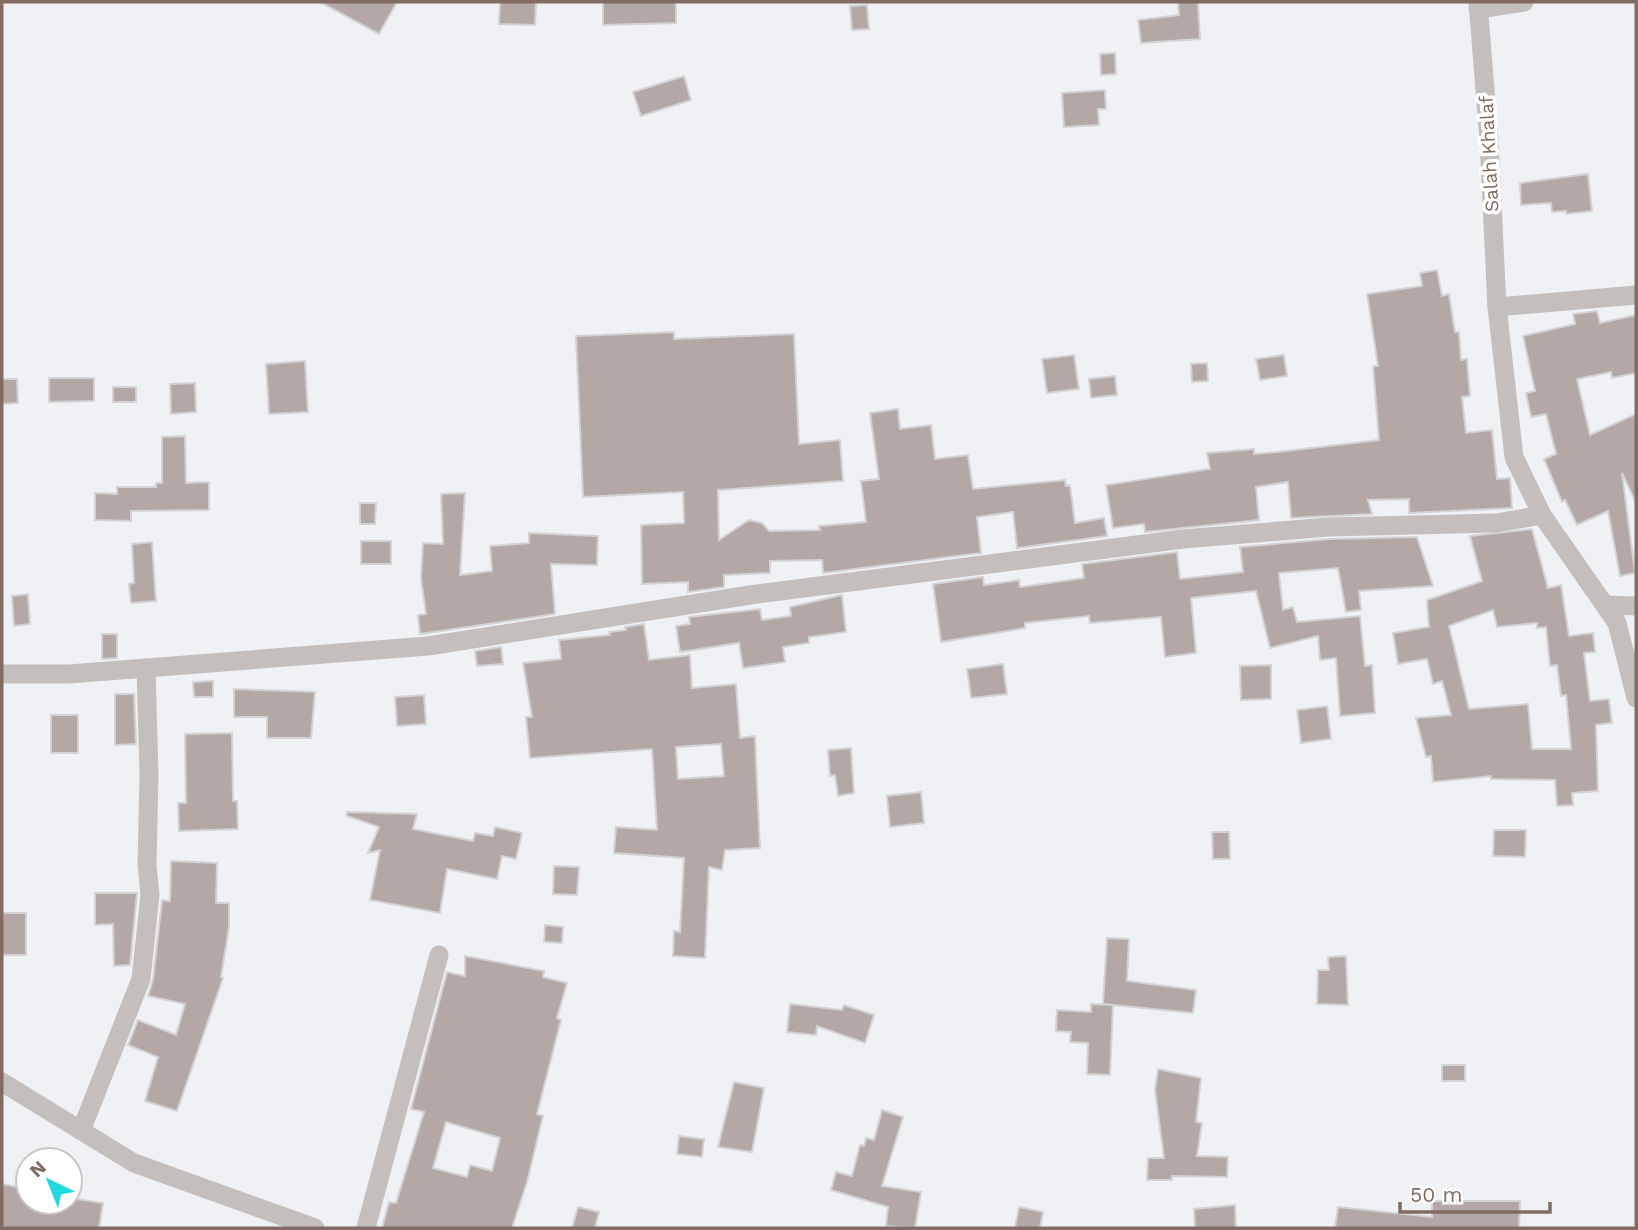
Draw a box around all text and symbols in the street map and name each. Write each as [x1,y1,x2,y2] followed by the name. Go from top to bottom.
[1474,95,1504,213] street label: Salah Khalaf
[14,1146,84,1216] north arrow
[25,1156,51,1182] text: N
[1400,1170,1550,1214] scale bar
[1410,1182,1462,1207] text: 50 m

